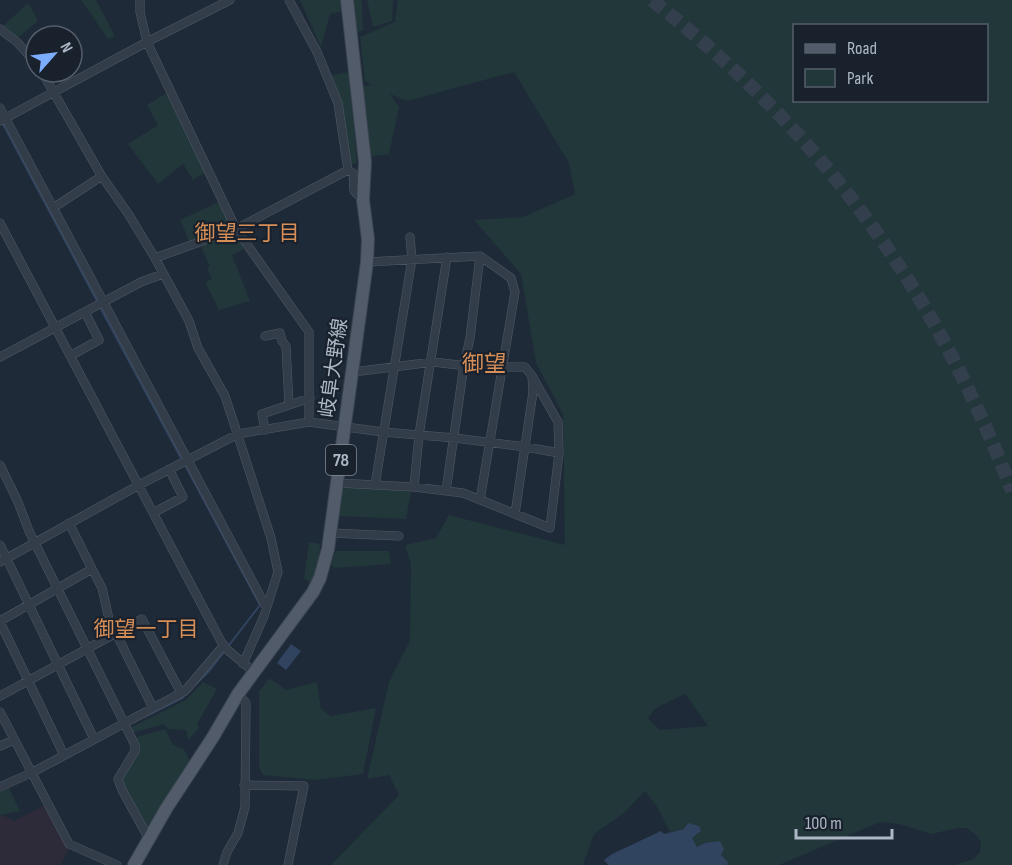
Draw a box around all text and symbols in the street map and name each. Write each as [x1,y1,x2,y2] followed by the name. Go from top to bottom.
[24,24,84,84] north arrow
[793,24,988,102] legend
[847,38,877,59] text: Road
[56,39,76,56] text: N
[847,68,873,89] text: Park
[195,221,300,246] district label: 御望三丁目
[315,317,353,419] street label: 岐阜大野線
[462,351,506,378] district label: 御望
[326,445,356,475] road number: 78
[94,617,199,642] district label: 御望一丁目
[796,802,892,840] scale bar
[805,813,842,834] text: 100 m

